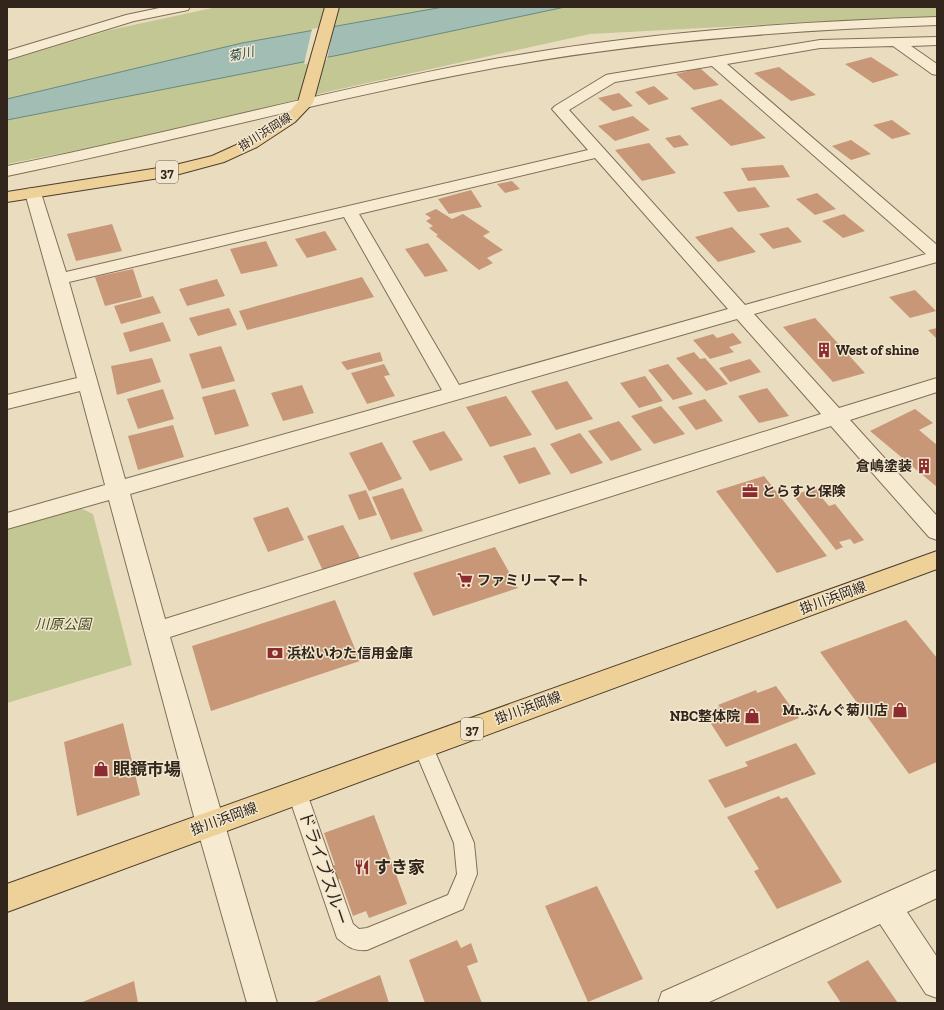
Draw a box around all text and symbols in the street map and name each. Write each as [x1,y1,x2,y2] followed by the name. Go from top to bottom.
[227,43,257,64] water label: 菊川
[236,110,294,154] street label: 掛川浜岡線
[156,161,178,183] road number: 37
[815,341,833,359] building icon: West of shine
[836,342,919,359] place label: West of shine
[915,457,933,475] building icon: 倉嶋塗装
[856,458,912,475] place label: 倉嶋塗装
[741,482,759,500] office icon: とらすと保険
[762,483,846,500] place label: とらすと保険
[456,571,474,589] supermarket icon: ファミリーマート
[477,572,589,589] place label: ファミリーマート
[797,578,869,618] street label: 掛川浜岡線
[35,616,93,633] park label: 川原公園
[266,644,284,662] bank icon: 浜松いわた信用金庫
[287,645,413,662] place label: 浜松いわた信用金庫
[492,688,564,728] street label: 掛川浜岡線
[891,701,909,719] shop icon: Mr.ぶんぐ菊川店
[783,702,888,719] place label: Mr.ぶんぐ菊川店
[743,707,761,725] shop icon: NBC整体院
[670,708,740,725] place label: NBC整体院
[461,718,483,740] road number: 37
[113,759,181,779] place label: 眼鏡市場
[92,760,110,778] shop icon: 眼鏡市場
[188,799,260,839] street label: 掛川浜岡線
[295,808,353,928] street label: ドライブスルー
[374,857,425,877] place label: すき家
[353,858,371,876] restaurant icon: すき家

